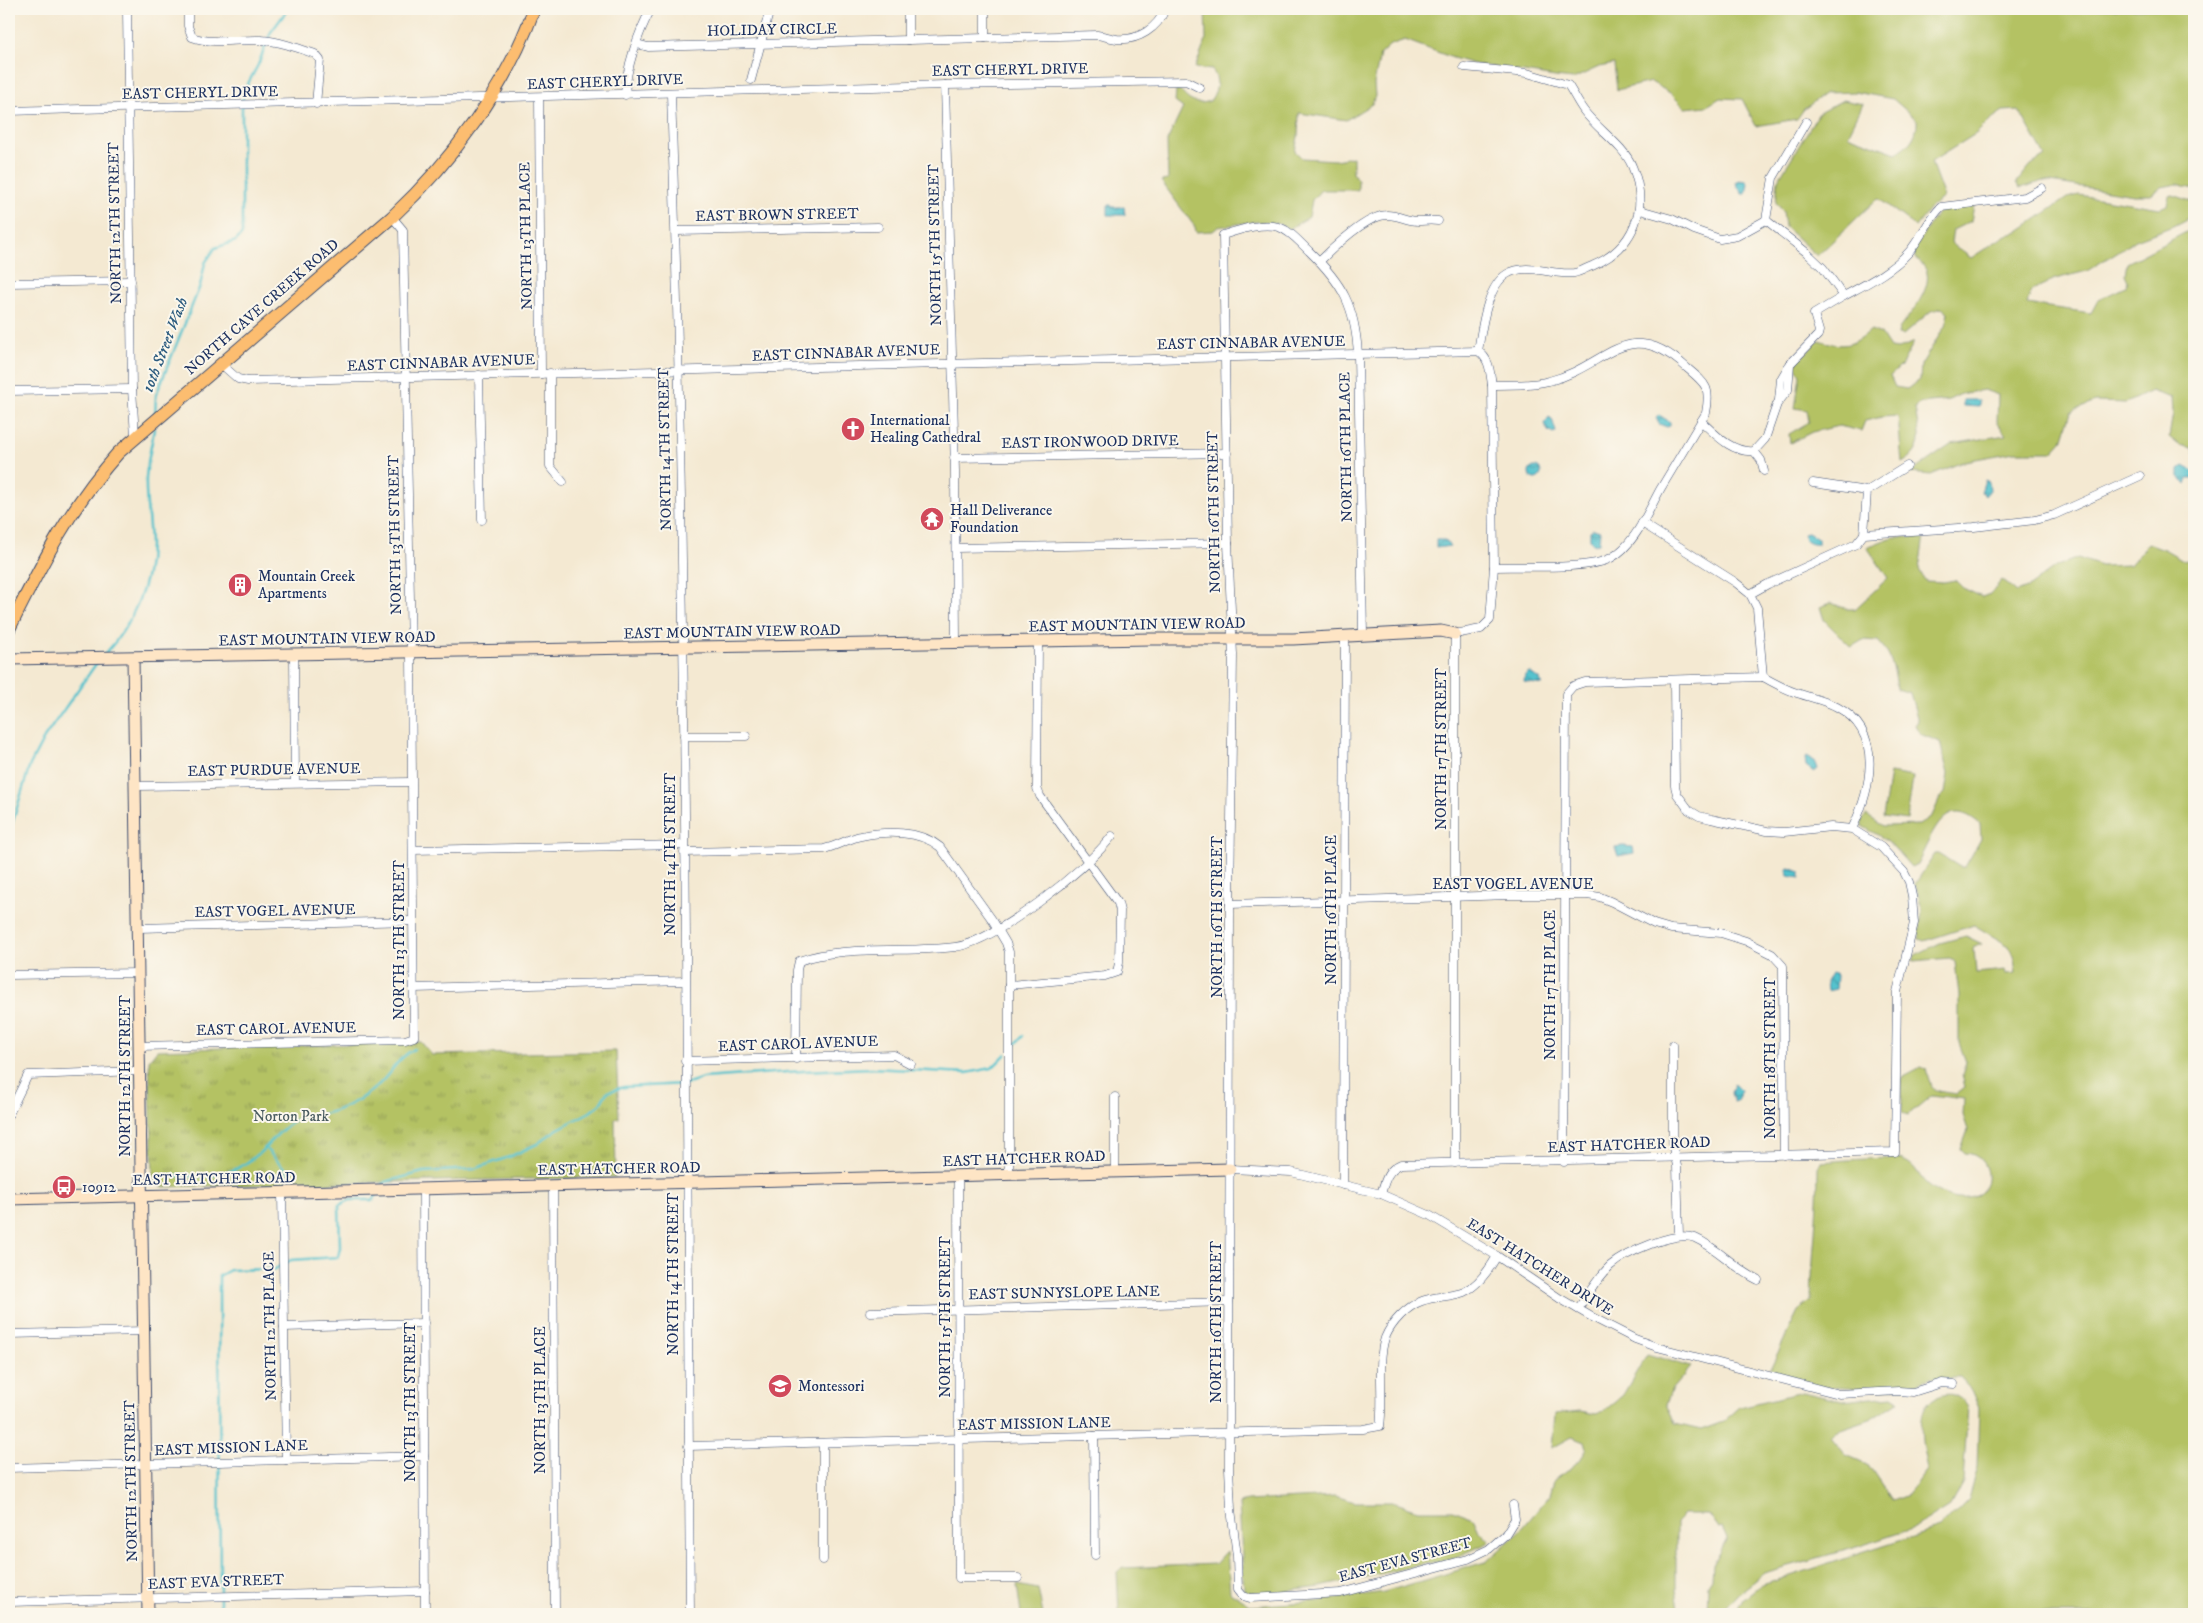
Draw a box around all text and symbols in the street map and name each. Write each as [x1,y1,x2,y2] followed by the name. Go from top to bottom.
[707,19,838,41] street label: HOLIDAY CIRCLE
[932,59,1089,81] street label: EAST CHERYL DRIVE
[526,70,684,94] street label: EAST CHERYL DRIVE
[122,82,279,104] street label: EAST CHERYL DRIVE
[104,141,126,304] street label: NORTH 12TH STREET
[515,162,537,310] street label: NORTH 13TH PLACE
[924,163,946,326] street label: NORTH 15TH STREET
[695,204,859,226] street label: EAST BROWN STREET
[181,235,343,379] street label: NORTH CAVE CREEK ROAD
[138,295,192,395] water label: 10th Street Wash
[1157,332,1346,354] street label: EAST CINNABAR AVENUE
[751,340,941,366] street label: EAST CINNABAR AVENUE
[346,350,536,376] street label: EAST CINNABAR AVENUE
[654,367,676,531] street label: NORTH 14TH STREET
[1335,371,1357,522] street label: NORTH 16TH PLACE
[870,411,981,447] place label: International Healing Cathedral
[840,416,866,442] church icon: International Healing Cathedral
[1203,430,1225,593] street label: NORTH 16TH STREET
[1001,431,1179,453] street label: EAST IRONWOOD DRIVE
[384,454,406,615] street label: NORTH 13TH STREET
[950,501,1052,537] place label: Hall Deliverance Foundation
[919,506,945,532] temple icon: Hall Deliverance Foundation
[258,567,356,603] place label: Mountain Creek Apartments
[227,572,253,598] building icon: Mountain Creek Apartments
[1028,614,1246,636] street label: EAST MOUNTAIN VIEW ROAD
[623,621,841,643] street label: EAST MOUNTAIN VIEW ROAD
[218,628,436,650] street label: EAST MOUNTAIN VIEW ROAD
[1432,667,1451,830] street label: NORTH 17TH STREET
[187,759,361,781] street label: EAST PURDUE AVENUE
[661,772,680,935] street label: NORTH 14TH STREET
[1208,835,1227,998] street label: NORTH 16TH STREET
[1322,835,1341,985] street label: NORTH 16TH PLACE
[390,859,409,1020] street label: NORTH 13TH STREET
[1432,875,1594,894] street label: EAST VOGEL AVENUE
[194,900,356,922] street label: EAST VOGEL AVENUE
[1541,910,1560,1060] street label: NORTH 17TH PLACE
[1761,976,1780,1139] street label: NORTH 18TH STREET
[116,995,135,1157] street label: NORTH 12TH STREET
[196,1018,357,1040] street label: EAST CAROL AVENUE
[718,1032,879,1056] street label: EAST CAROL AVENUE
[253,1107,330,1126] park label: Norton Park
[1547,1133,1711,1157] street label: EAST HATCHER ROAD
[942,1147,1106,1171] street label: EAST HATCHER ROAD
[537,1158,701,1180] street label: EAST HATCHER ROAD
[132,1168,296,1190] street label: EAST HATCHER ROAD
[51,1174,77,1200] bus stop icon: 10912
[82,1178,116,1197] place label: 10912
[664,1192,683,1355] street label: NORTH 14TH STREET
[1463,1214,1617,1320] street label: EAST HATCHER DRIVE
[936,1236,955,1398] street label: NORTH 15TH STREET
[1207,1240,1226,1403] street label: NORTH 16TH STREET
[259,1251,281,1401] street label: NORTH 12TH PLACE
[968,1282,1160,1304] street label: EAST SUNNYSLOPE LANE
[401,1321,420,1482] street label: NORTH 13TH STREET
[531,1326,550,1474] street label: NORTH 13TH PLACE
[767,1373,793,1399] school or university icon: Montessori
[798,1377,864,1396] place label: Montessori
[120,1399,142,1562] street label: NORTH 12TH STREET
[957,1413,1111,1435] street label: EAST MISSION LANE
[154,1436,309,1460] street label: EAST MISSION LANE
[1337,1533,1474,1587] street label: EAST EVA STREET
[147,1570,285,1594] street label: EAST EVA STREET

